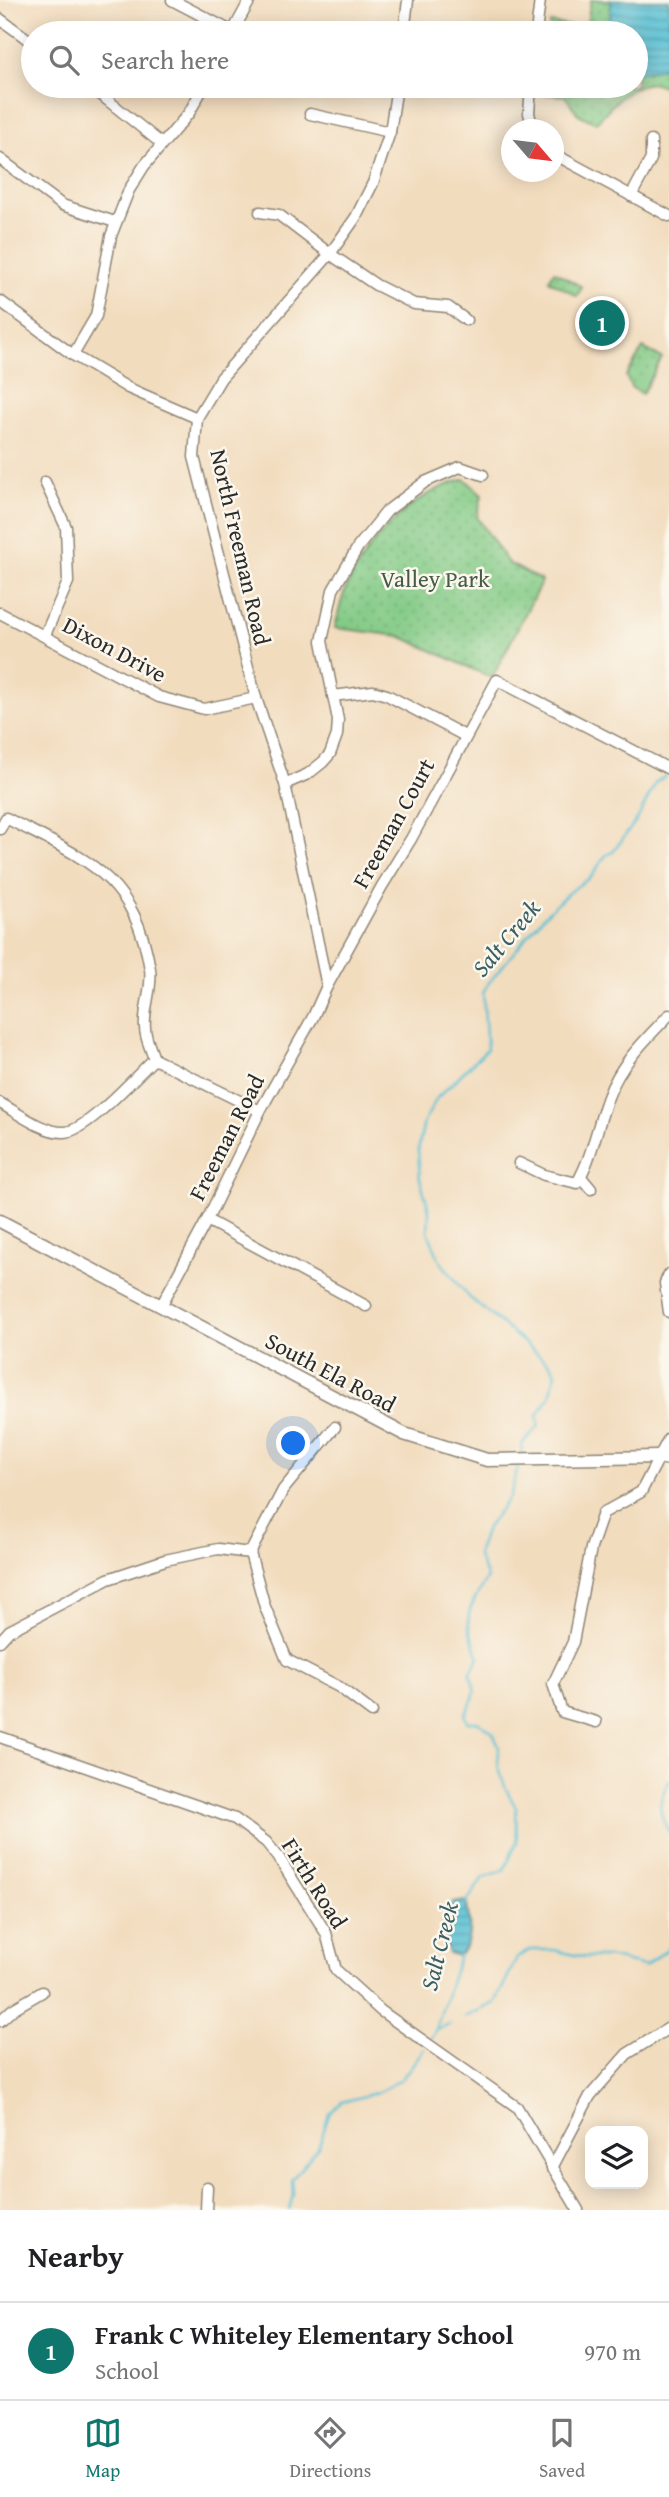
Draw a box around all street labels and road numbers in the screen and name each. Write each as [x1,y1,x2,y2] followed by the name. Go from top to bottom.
[202,446,280,649] street label: North Freeman Road
[57,608,173,690] street label: Dixon Drive
[344,752,442,894] street label: Freeman Court
[180,1068,272,1206] street label: Freeman Road
[260,1324,403,1421] street label: South Ela Road
[274,1831,356,1935] street label: Firth Road

